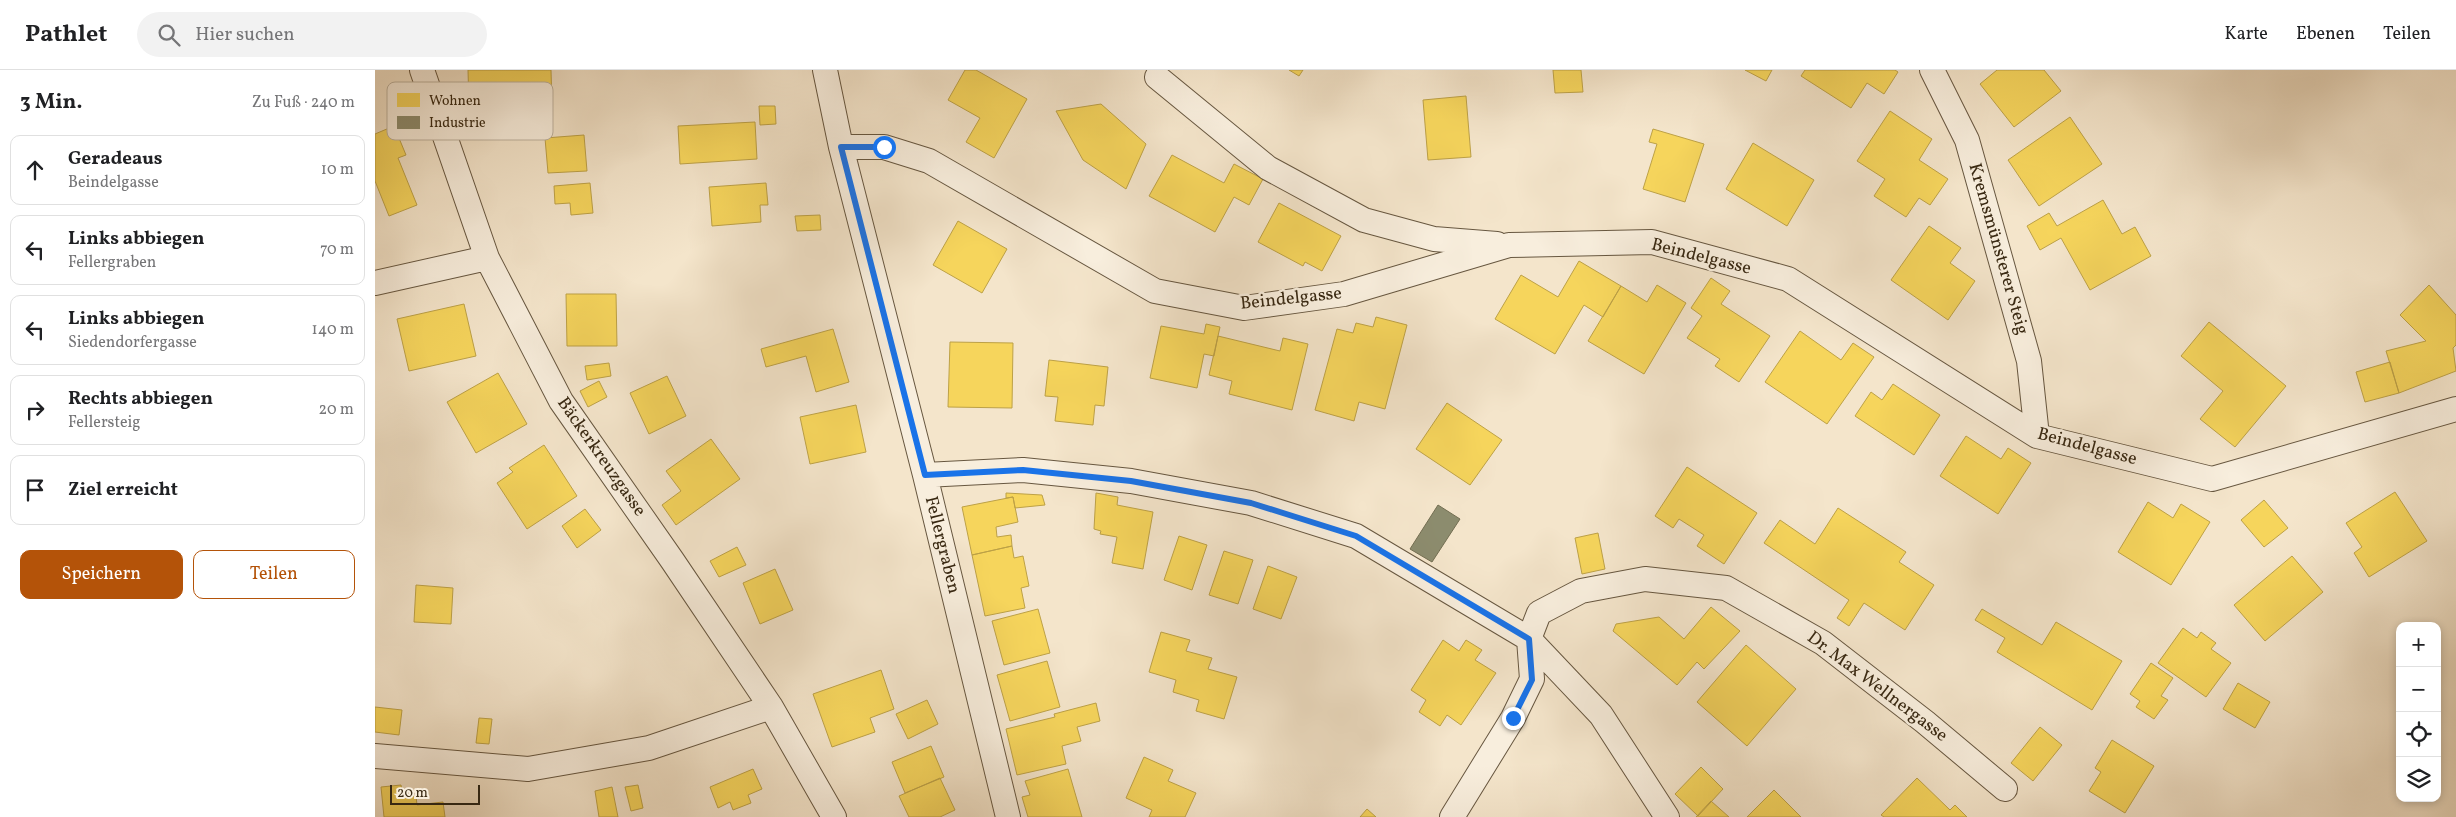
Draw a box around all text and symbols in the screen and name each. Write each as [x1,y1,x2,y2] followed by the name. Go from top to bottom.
[137,12,487,57] search box
[25,18,107,52] text: Pathlet
[155,21,183,49] icon: search
[195,22,295,48] text: Hier suchen
[2224,22,2268,47] text: Karte
[2296,22,2355,47] text: Ebenen
[2383,22,2431,47] text: Teilen
[387,82,553,140] legend
[20,88,82,117] text: 3 Min.
[252,92,355,114] text: Zu Fuß · 240 m
[429,92,481,111] text: Wohnen
[429,114,486,133] text: Industrie
[873,136,896,159] route start
[68,146,163,172] text: Geradeaus
[21,156,49,184] icon: ahead
[321,159,354,181] text: 10 m
[1962,160,2034,338] street label: Kremsmünsterer Steig
[68,172,159,194] text: Beindelgasse
[68,226,205,252] text: Links abbiegen
[1648,233,1754,281] street label: Beindelgasse
[21,236,49,264] icon: left
[320,239,354,261] text: 70 m
[68,252,156,274] text: Fellergraben
[1239,281,1343,317] street label: Beindelgasse
[68,306,205,332] text: Links abbiegen
[21,316,49,344] icon: left
[312,319,354,341] text: 140 m
[68,332,197,354] text: Siedendorfergasse
[68,386,213,412] text: Rechts abbiegen
[550,392,652,522] street label: Bäckerkreuzgasse
[21,396,49,424] icon: right
[319,399,354,421] text: 20 m
[68,412,141,434] text: Fellersteig
[2034,422,2140,472] street label: Beindelgasse
[21,476,49,504] icon: arrive
[68,477,178,503] text: Ziel erreicht
[918,494,966,596] street label: Fellergraben
[20,550,183,599] button: Speichern
[193,550,355,599] button: Teilen
[2396,622,2441,802] map controls
[2396,622,2441,667] button: +
[1801,626,1953,748] street label: Dr. Max Wellnergasse
[2396,667,2441,712] button: −
[1502,707,1525,730] route end
[2396,712,2441,757] button: locate
[2396,757,2441,802] button: layers
[390,782,480,805] scale bar
[397,784,428,803] text: 20 m

